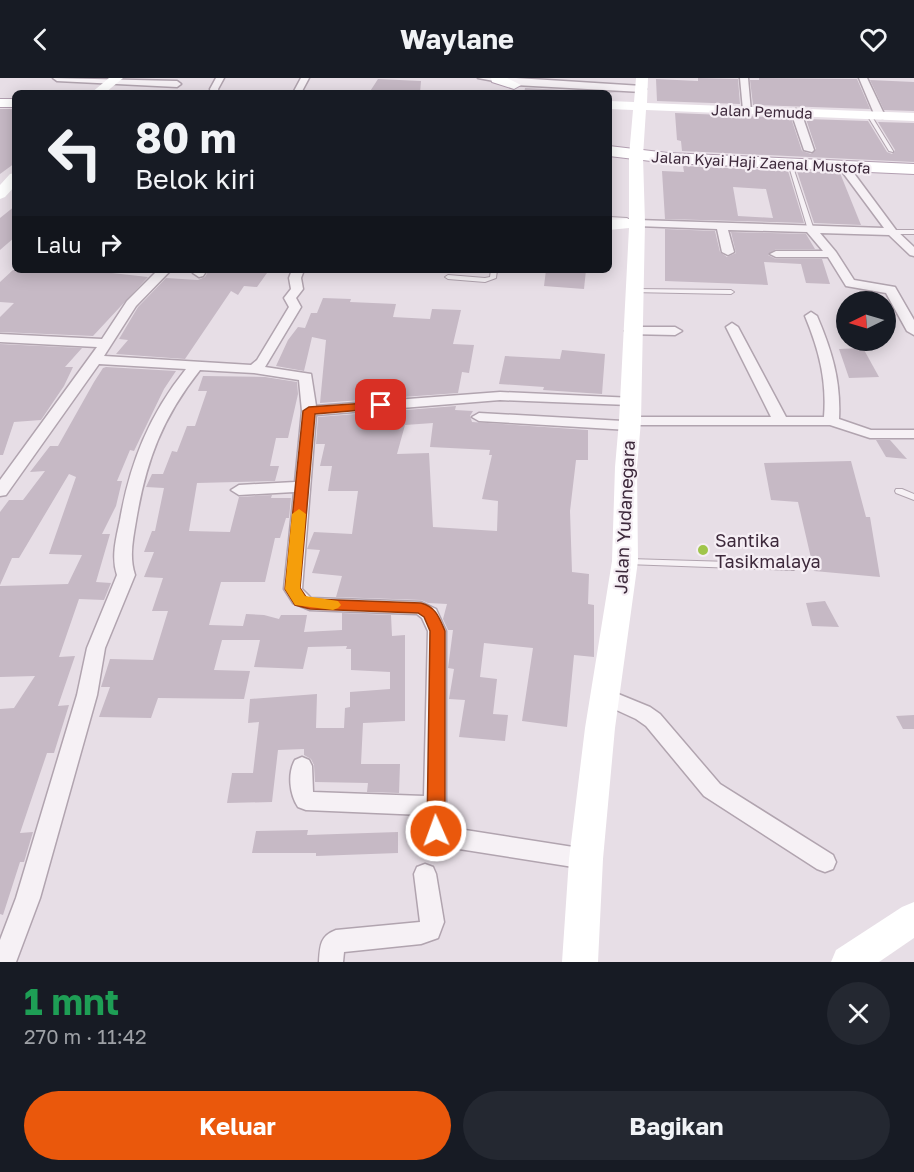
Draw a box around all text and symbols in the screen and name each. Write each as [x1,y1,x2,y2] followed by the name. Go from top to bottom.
[24,23,57,56] icon: back
[400,23,514,55] text: Waylane
[857,23,890,56] icon: heart
[711,100,813,122] street label: Jalan Pemuda
[135,112,236,162] text: 80 m
[36,114,114,192] icon: left
[651,147,871,177] street label: Jalan Kyai Haji Zaenal Mustofa
[135,163,256,195] text: Belok kiri
[94,228,127,261] icon: right
[36,231,82,258] text: Lalu
[836,291,896,351] north arrow
[836,291,896,351] map controls
[355,379,406,430] pin
[364,388,397,421] icon: arrive
[609,440,639,594] street label: Jalan Yudanegara
[715,529,821,572] place label: Santika Tasikmalaya
[696,543,710,557] marker: Santika Tasikmalaya
[404,799,468,863] position arrow
[24,980,119,1023] text: 1 mnt
[827,982,890,1045] button: close
[24,1024,147,1048] text: 270 m · 11:42
[24,1091,451,1160] button: Keluar
[463,1091,890,1160] button: Bagikan

